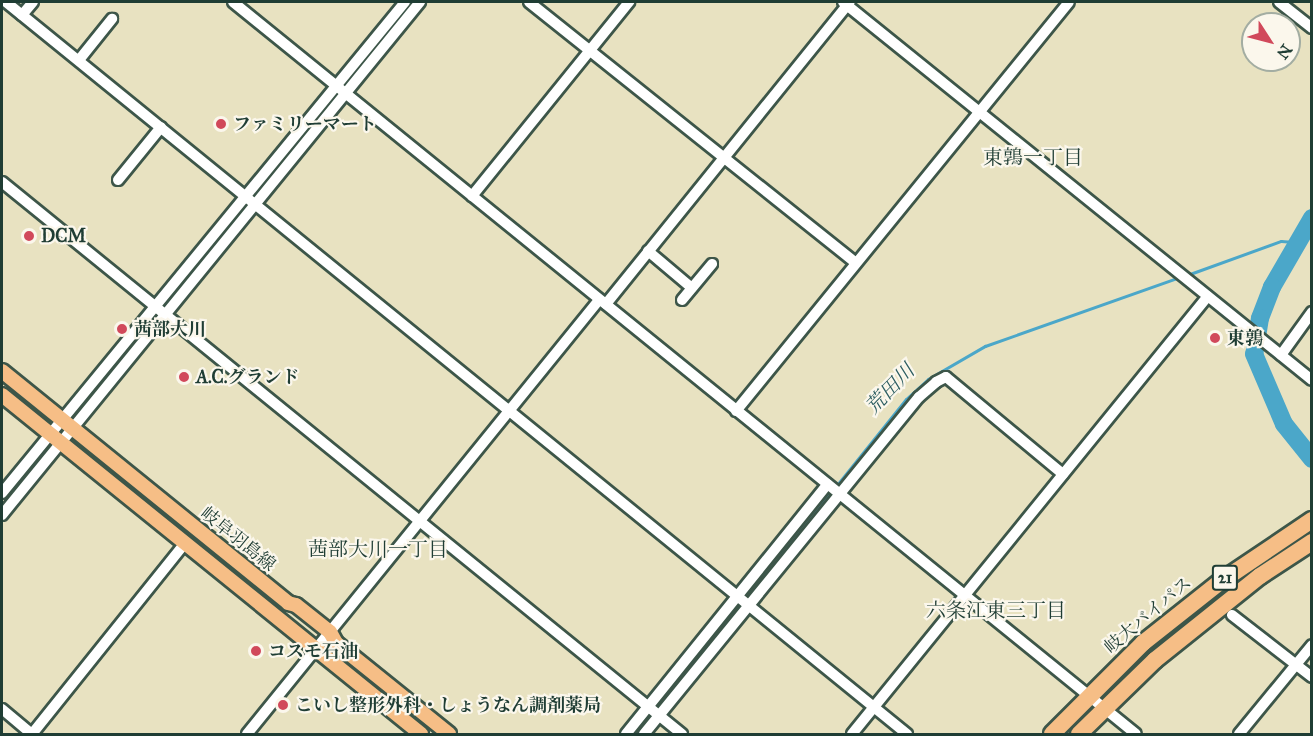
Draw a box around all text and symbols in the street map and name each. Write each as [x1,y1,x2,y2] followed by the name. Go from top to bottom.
[1241,12,1301,72] north arrow
[1273,41,1296,63] text: N
[233,113,377,135] place label: ファミリーマート
[214,117,228,131] marker: ファミリーマート
[983,145,1083,169] district label: 東鶉一丁目
[41,225,86,247] place label: DCM
[22,229,36,243] marker: DCM
[134,318,206,340] place label: 茜部大川
[115,322,129,336] marker: 茜部大川
[1227,327,1263,349] place label: 東鶉
[1208,331,1222,345] marker: 東鶉
[861,359,919,419] water label: 荒田川
[196,366,300,388] place label: A.C.グランド
[177,370,191,384] marker: A.C.グランド
[196,502,280,576] street label: 岐阜羽島線
[308,537,448,561] district label: 茜部大川一丁目
[1212,565,1238,591] road number: 21
[1100,572,1196,658] street label: 岐大バイパス
[926,598,1066,622] district label: 六条江東三丁目
[268,640,358,662] place label: コスモ石油
[249,644,263,658] marker: コスモ石油
[295,694,601,716] place label: こいし整形外科・しょうなん調剤薬局
[276,698,290,712] marker: こいし整形外科・しょうなん調剤薬局

